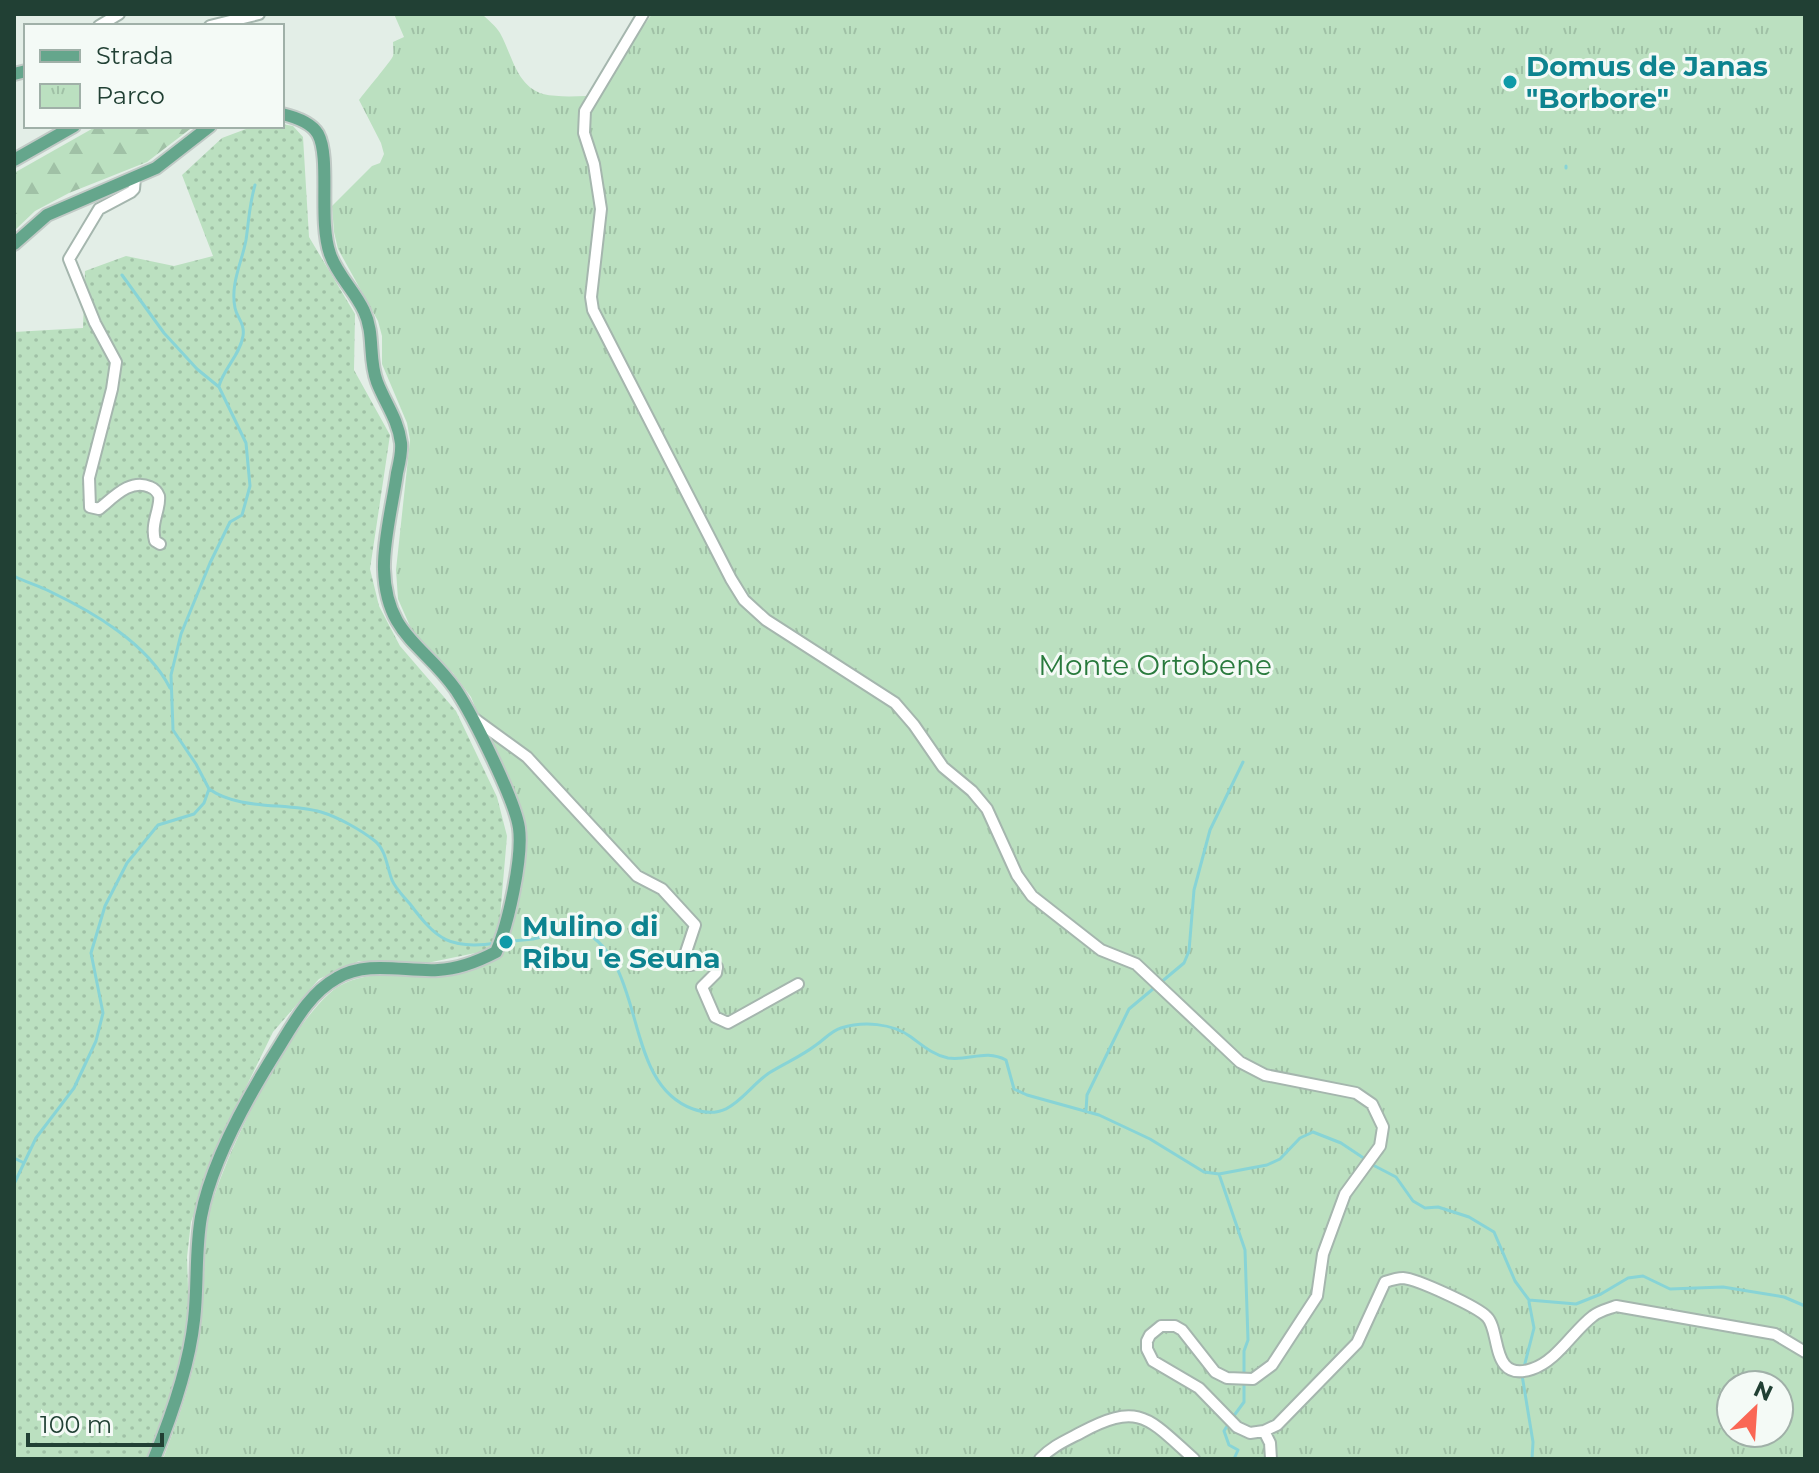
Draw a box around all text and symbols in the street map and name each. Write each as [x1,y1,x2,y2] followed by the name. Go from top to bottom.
[24,24,284,128] legend
[96,41,174,70] text: Strada
[1526,49,1768,115] place label: Domus de Janas "Borbore"
[1501,73,1519,91] marker: Domus de Janas "Borbore"
[96,81,165,110] text: Parco
[1038,648,1272,682] park label: Monte Ortobene
[522,909,721,975] place label: Mulino di Ribu 'e Seuna
[497,933,515,951] marker: Mulino di Ribu 'e Seuna
[1715,1369,1795,1449] north arrow
[1749,1375,1777,1407] text: N
[28,1397,162,1447] scale bar
[40,1410,112,1439] text: 100 m

